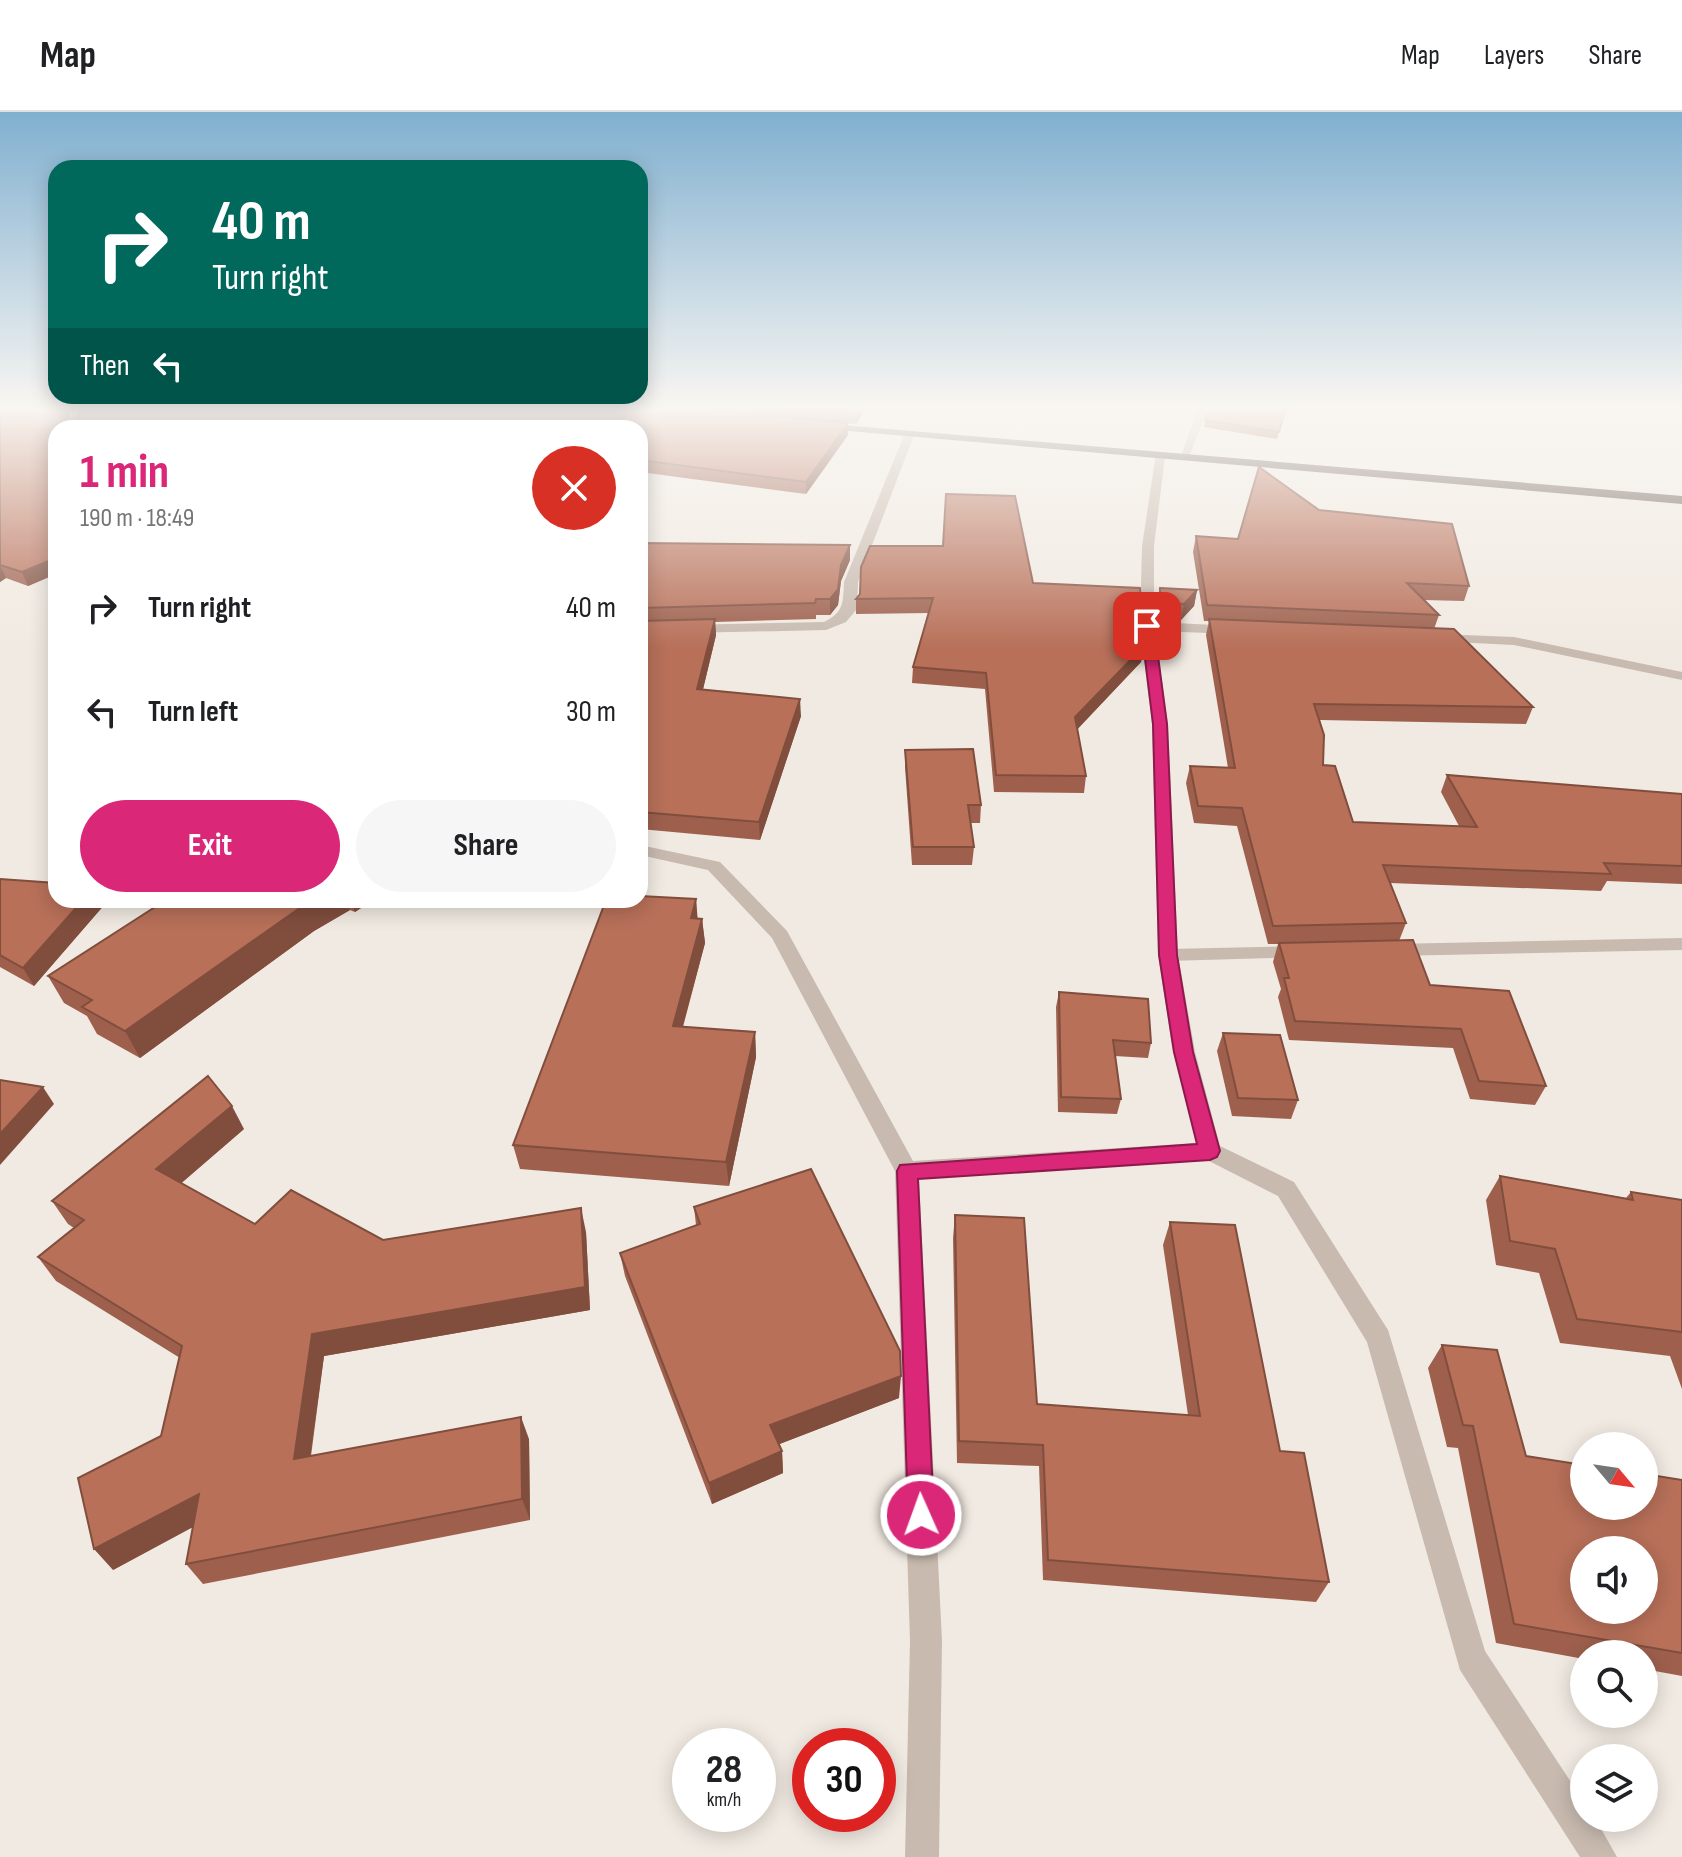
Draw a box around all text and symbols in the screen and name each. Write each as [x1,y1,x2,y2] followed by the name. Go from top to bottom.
[40,33,96,78] text: Map
[1401,39,1440,72] text: Map
[1484,39,1544,72] text: Layers
[1588,39,1642,72] text: Share
[212,189,311,256] text: 40 m
[80,192,184,296] icon: right
[212,257,329,300] text: Turn right
[146,344,190,388] icon: left
[80,348,130,384] text: Then
[80,444,169,501] text: 1 min
[532,446,616,530] button: close
[80,503,194,534] text: 190 m · 18:49
[80,586,124,630] icon: right
[148,590,251,626] text: Turn right
[566,590,616,626] text: 40 m
[1113,592,1181,660] pin
[1125,604,1169,648] icon: arrive
[80,690,124,734] icon: left
[148,694,238,730] text: Turn left
[566,694,616,730] text: 30 m
[80,800,340,892] button: Exit
[356,800,616,892] button: Share
[1570,1432,1658,1520] north arrow
[1570,1432,1658,1832] map controls
[879,1473,963,1557] position arrow
[1570,1536,1658,1624] button: sound
[1570,1640,1658,1728] button: search
[792,1728,896,1832] speed limit sign: 30
[1570,1744,1658,1832] button: layers
[706,1746,742,1794] text: 28
[707,1788,741,1812] text: km/h

